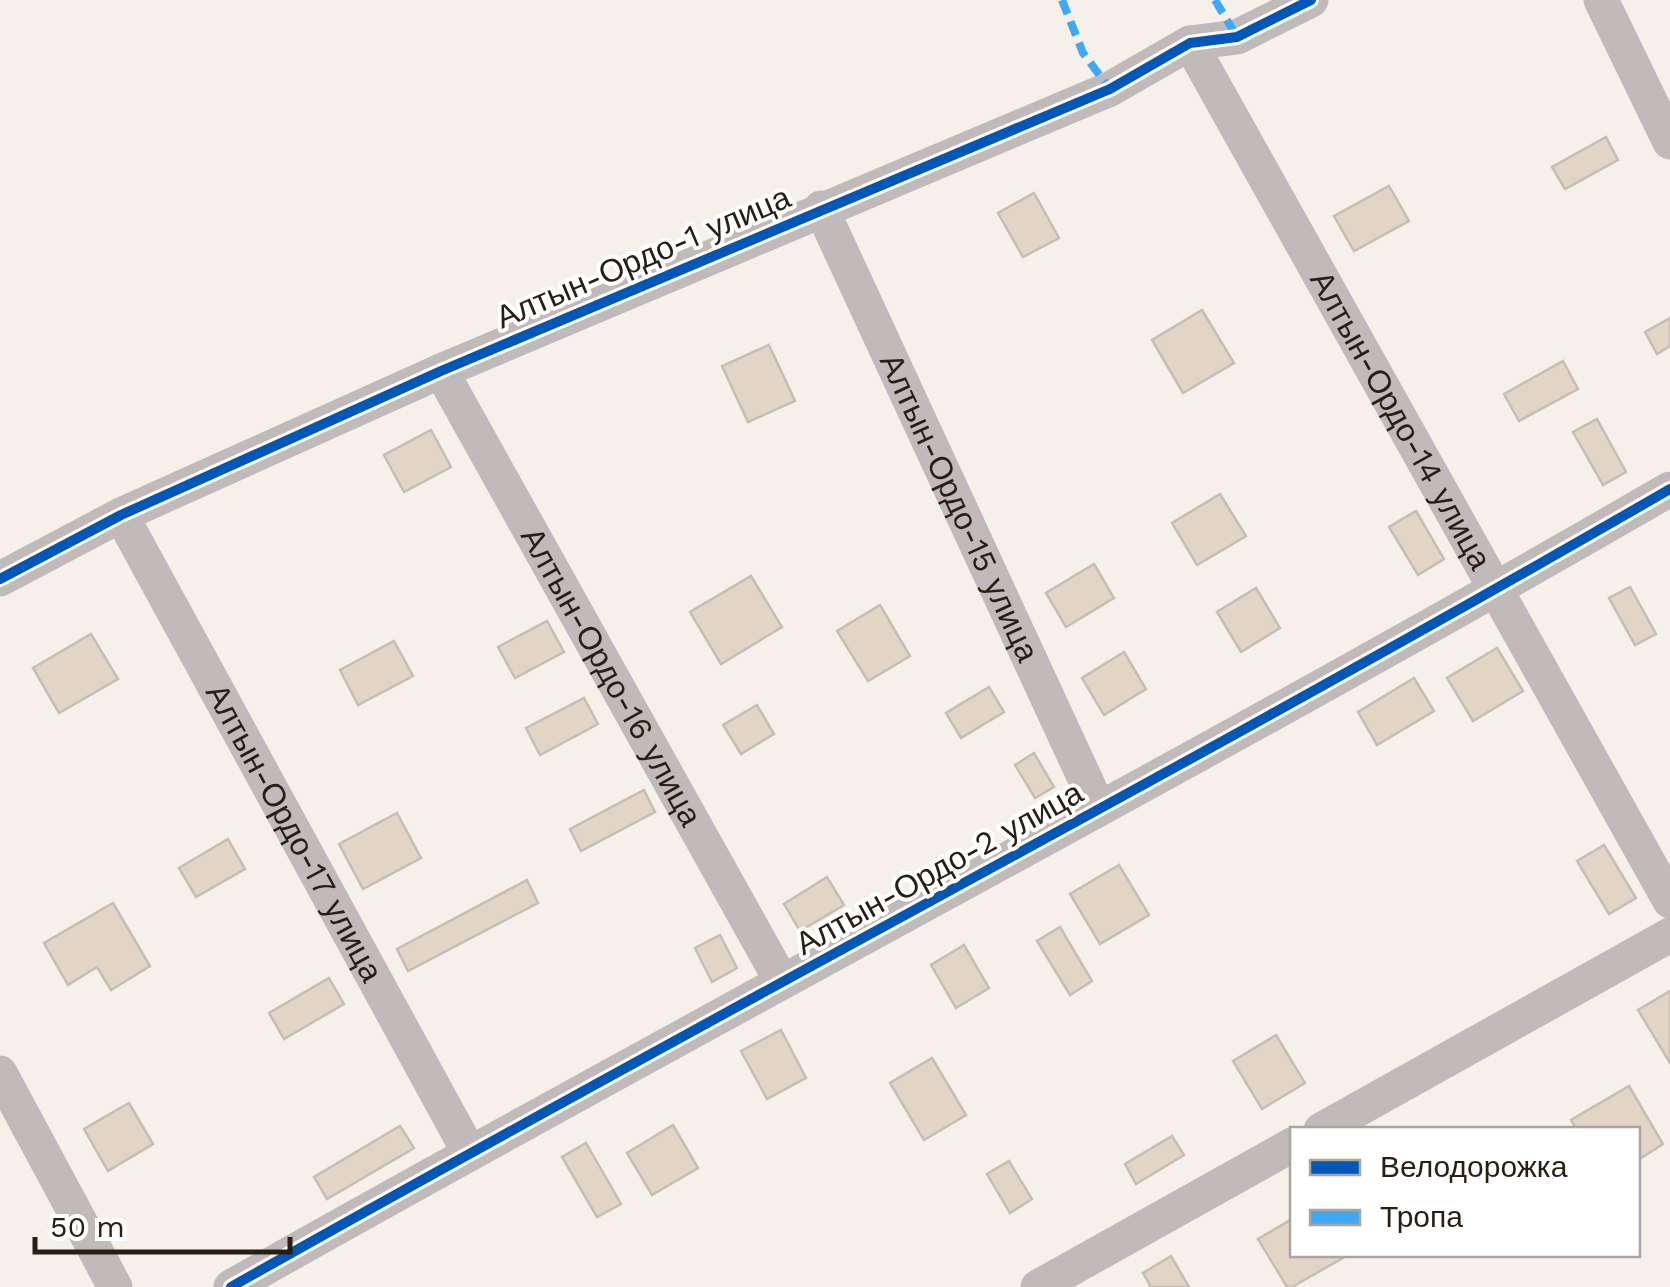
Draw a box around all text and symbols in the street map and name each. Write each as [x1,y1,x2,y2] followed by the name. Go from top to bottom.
[490,178,796,336] street label: Алтын-Ордо-1 улица
[1302,264,1500,576] street label: Алтын-Ордо-14 улица
[872,347,1047,668] street label: Алтын-Ордо-15 улица
[513,521,710,833] street label: Алтын-Ордо-16 улица
[198,677,391,988] street label: Алтын-Ордо-17 улица
[789,773,1089,963] street label: Алтын-Ордо-2 улица
[1290,1127,1640,1257] legend
[1380,1149,1568,1184] text: Велодорожка
[35,1192,290,1254] scale bar
[1380,1199,1463,1234] text: Тропа
[50,1209,125,1244] text: 50 m

